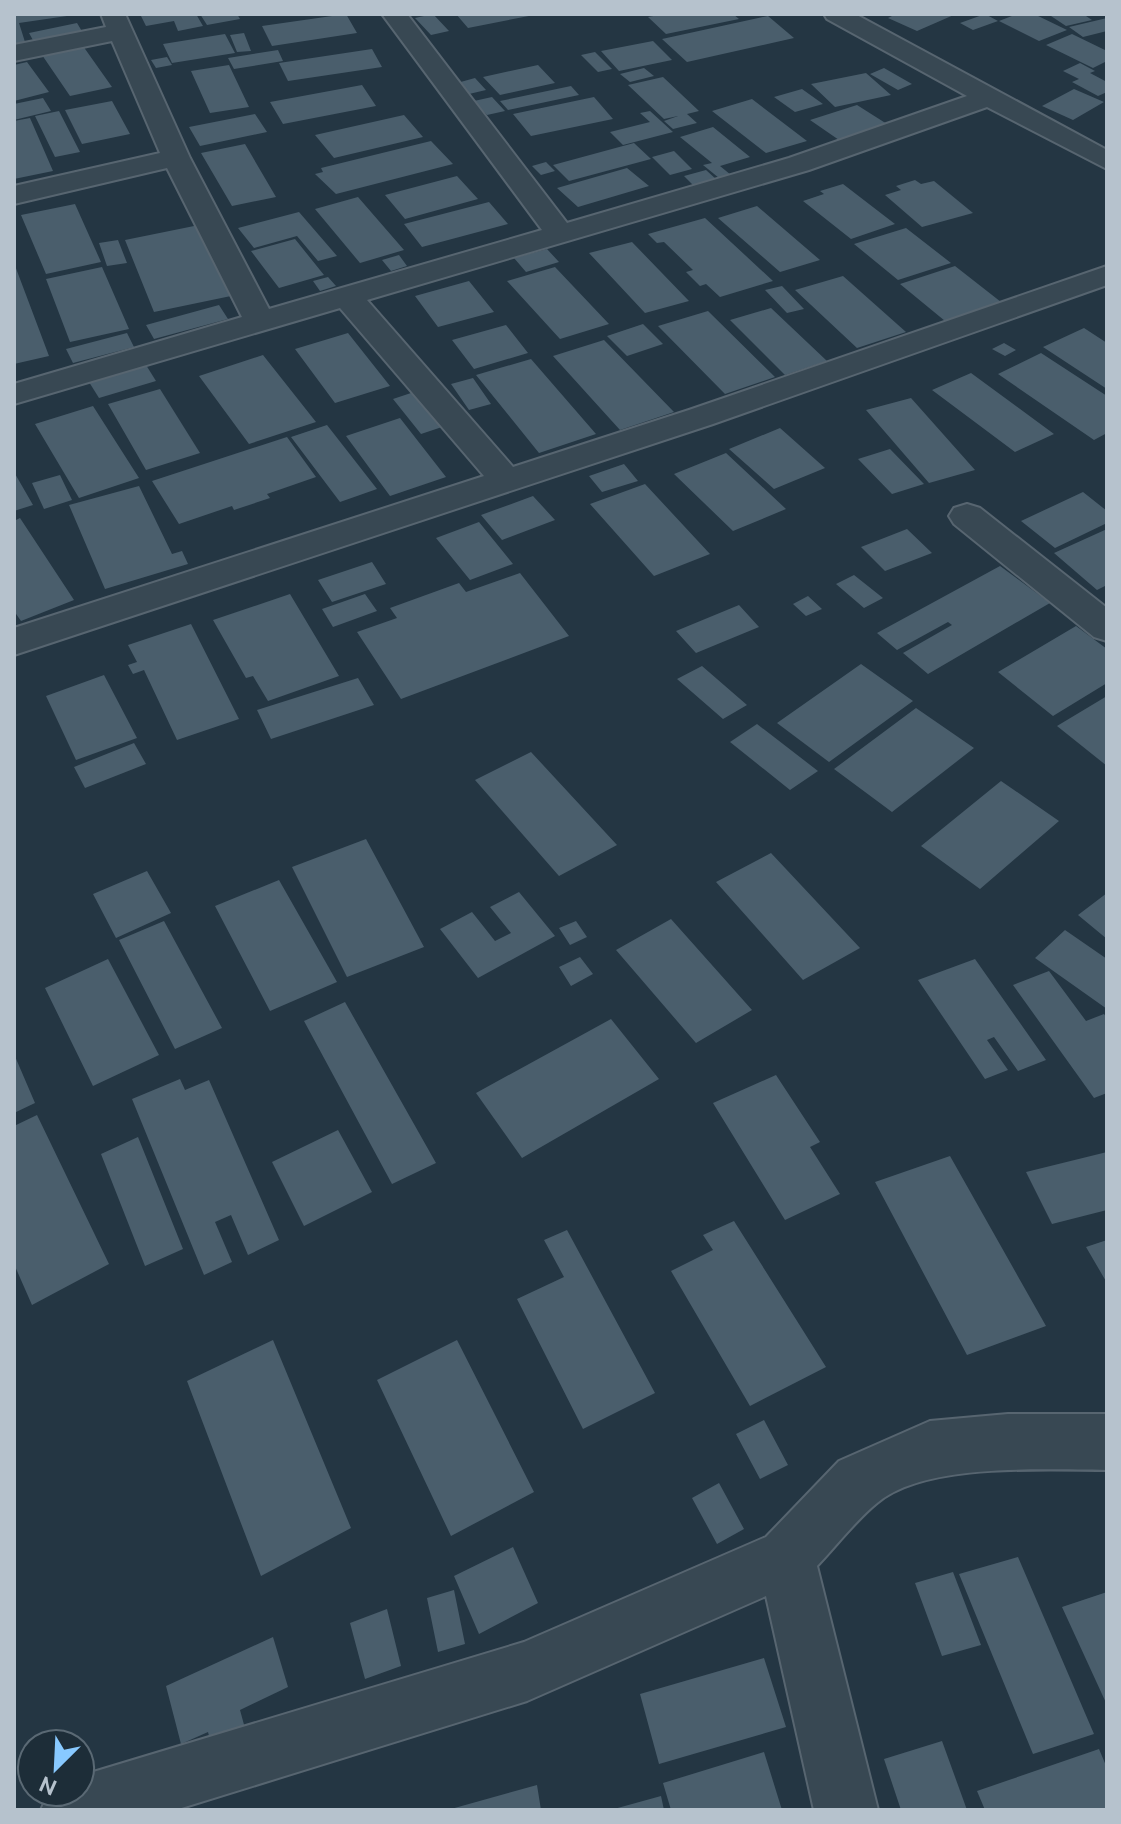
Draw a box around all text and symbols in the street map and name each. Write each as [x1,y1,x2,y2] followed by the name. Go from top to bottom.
[16,1728,96,1808] north arrow
[35,1772,60,1801] text: N

